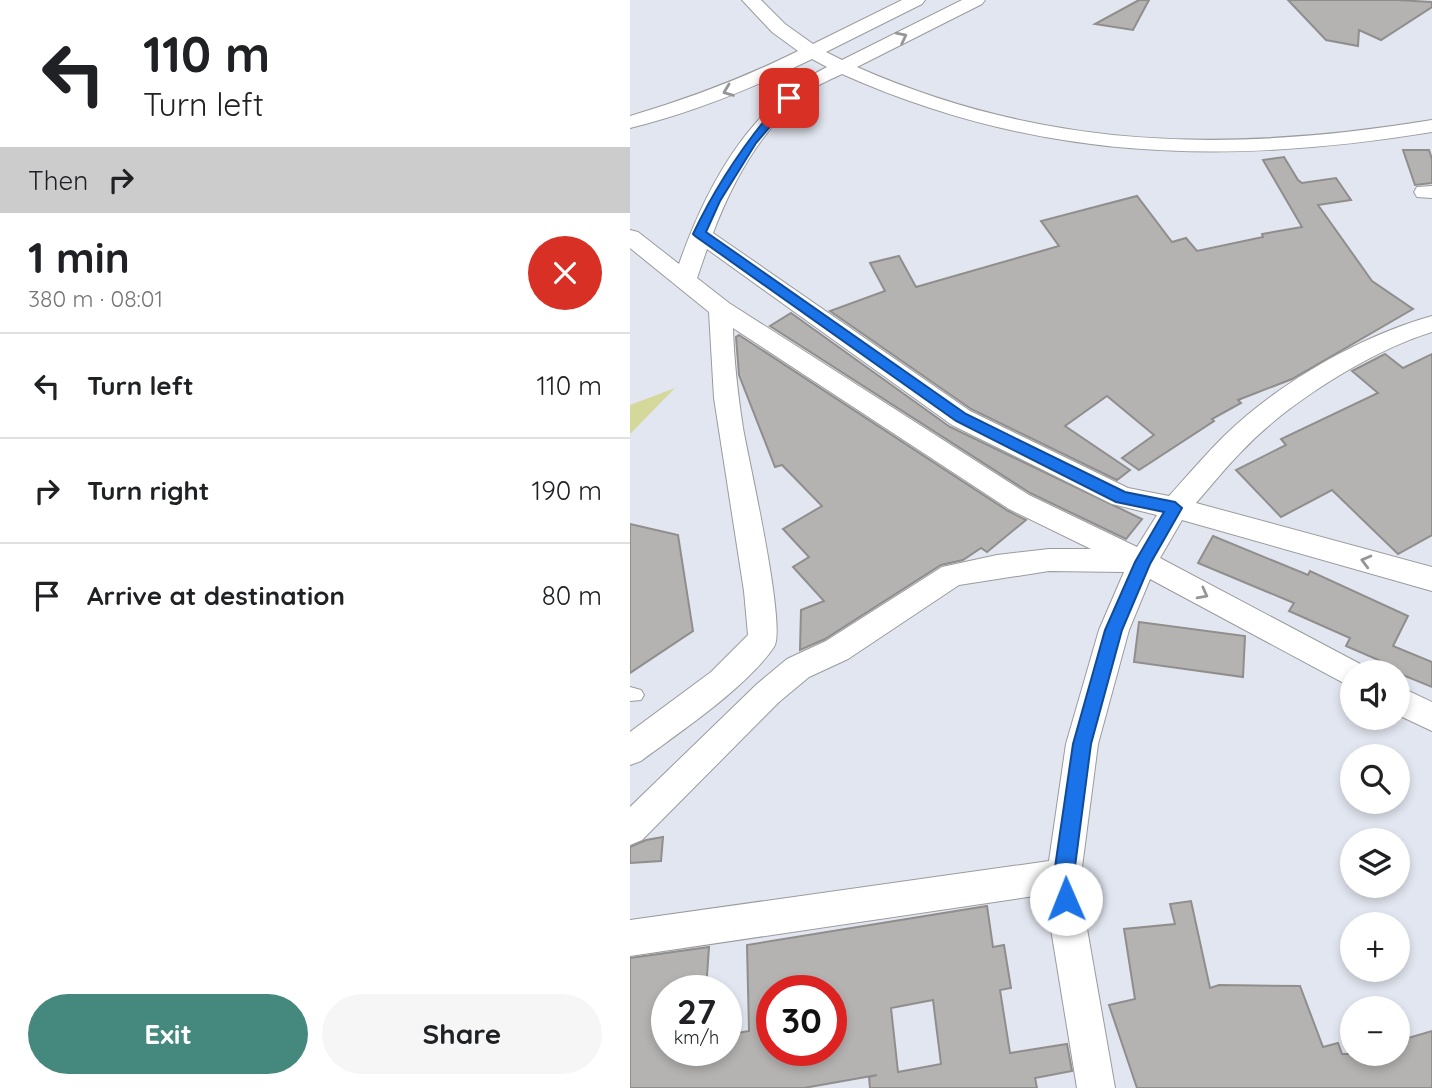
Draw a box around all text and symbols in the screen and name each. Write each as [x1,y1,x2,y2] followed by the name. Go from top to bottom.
[143,23,270,84] text: 110 m
[28,28,119,119] icon: left
[895,32,907,46] one-way arrow
[759,68,819,128] pin
[770,79,808,117] icon: arrive
[723,83,735,97] one-way arrow
[143,84,264,124] text: Turn left
[102,161,140,199] icon: right
[28,164,88,197] text: Then
[28,231,130,284] text: 1 min
[528,236,602,310] button: close
[28,284,163,313] text: 380 m · 08:01
[28,367,66,405] icon: left
[87,369,194,402] text: Turn left
[536,369,602,402] text: 110 m
[28,472,66,510] icon: right
[87,474,209,507] text: Turn right
[532,474,602,507] text: 190 m
[1360,554,1372,569] one-way arrow
[28,577,66,615] icon: arrive
[87,579,345,612] text: Arrive at destination
[542,579,602,612] text: 80 m
[1196,586,1208,600] one-way arrow
[1340,660,1410,1066] map controls
[1340,660,1410,730] button: sound
[1340,744,1410,814] button: search
[1340,828,1410,898] button: layers
[1029,862,1103,936] position arrow
[1340,912,1410,982] button: +
[756,975,847,1066] speed limit sign: 30
[677,989,716,1033] text: 27
[28,994,308,1074] button: Exit
[322,994,602,1074] button: Share
[1340,996,1410,1066] button: −
[674,1026,719,1049] text: km/h

